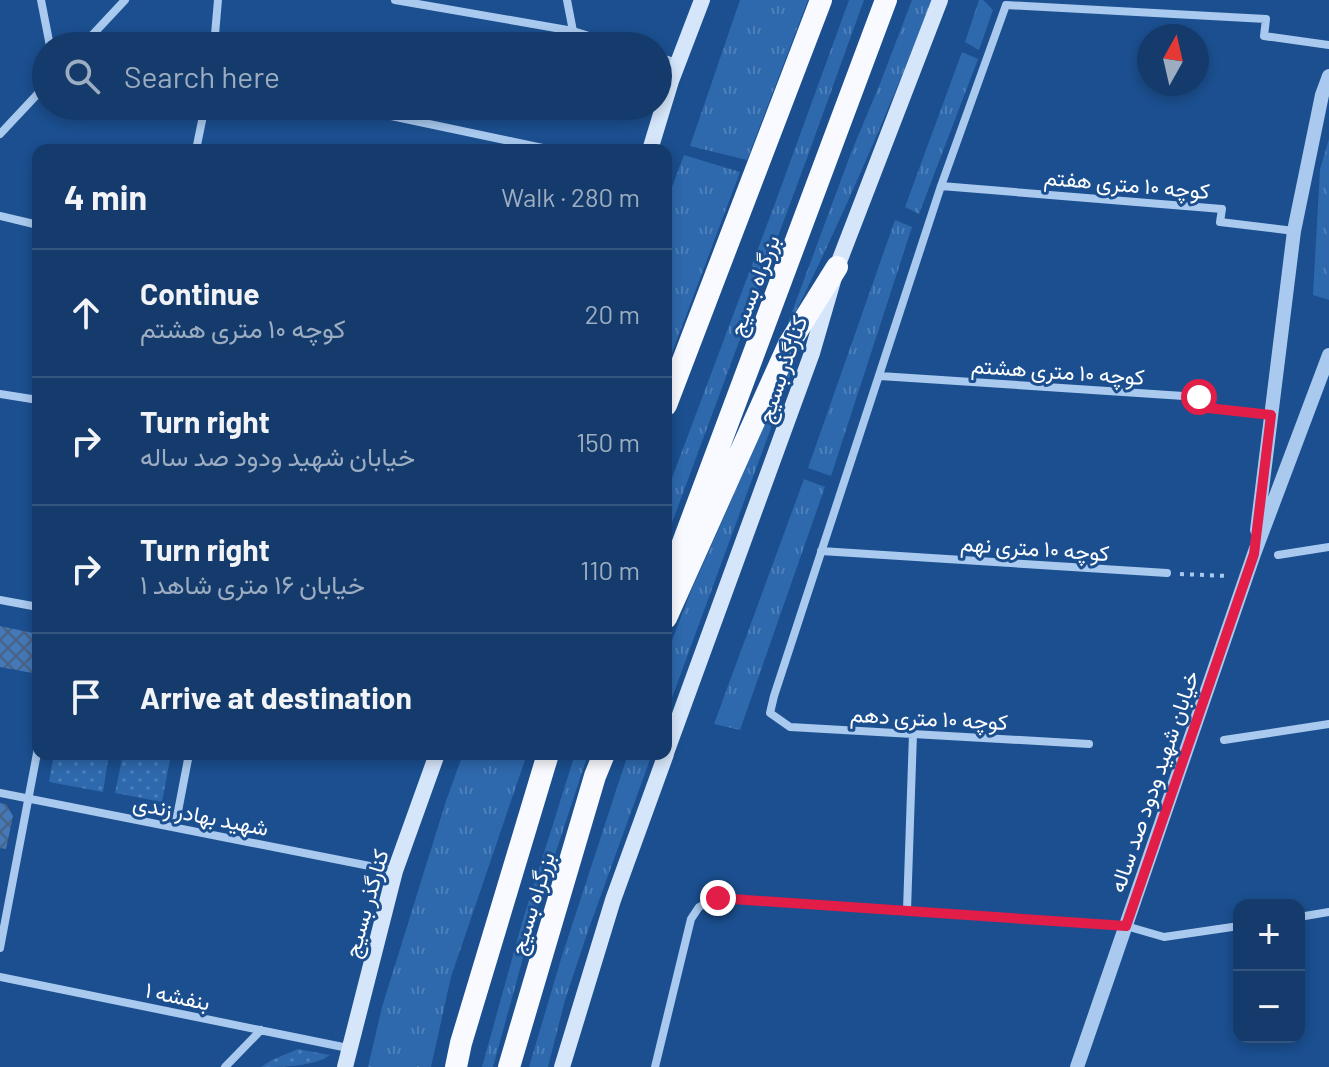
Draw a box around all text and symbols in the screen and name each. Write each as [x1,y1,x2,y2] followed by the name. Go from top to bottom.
[1137,24,1209,96] north arrow
[32,32,672,120] search box
[60,54,104,98] icon: search
[124,58,280,94] text: Search here
[1043,163,1211,206] street label: کوچه ۱۰ متری هفتم
[64,176,147,217] text: 4 min
[501,181,640,212] text: Walk · 280 m
[722,231,787,340] street label: بزرگراه بسیج
[140,275,260,311] text: Continue
[64,291,108,335] icon: ahead
[585,298,640,329] text: 20 m
[140,312,345,343] text: کوچه ۱۰ متری هشتم
[751,312,814,427] street label: کنارگذر بسیج
[970,351,1146,392] street label: کوچه ۱۰ متری هشتم
[1181,379,1217,415] route start
[140,403,270,439] text: Turn right
[64,419,108,463] icon: right
[576,426,640,457] text: 150 m
[140,440,415,471] text: خیابان شهید ودود صد ساله
[959,529,1111,568] street label: کوچه ۱۰ متری نهم
[140,531,270,567] text: Turn right
[64,547,108,591] icon: right
[580,554,640,585] text: 110 m
[140,568,365,599] text: خیابان ۱۶ متری شاهد ۱
[1103,667,1205,896] street label: خیابان شهید ودود صد ساله
[64,675,108,719] icon: arrive
[140,679,412,715] text: Arrive at destination
[849,700,1009,737] street label: کوچه ۱۰ متری دهم
[131,788,271,842] street label: شهید بهادر زندی
[337,846,396,961] street label: کنارگذر بسیج
[503,849,562,958] street label: بزرگراه بسیج
[700,880,736,916] route end
[1233,899,1305,1043] map controls
[1233,899,1305,971] button: +
[1233,971,1305,1043] button: −
[143,975,213,1016] street label: بنفشه ۱

